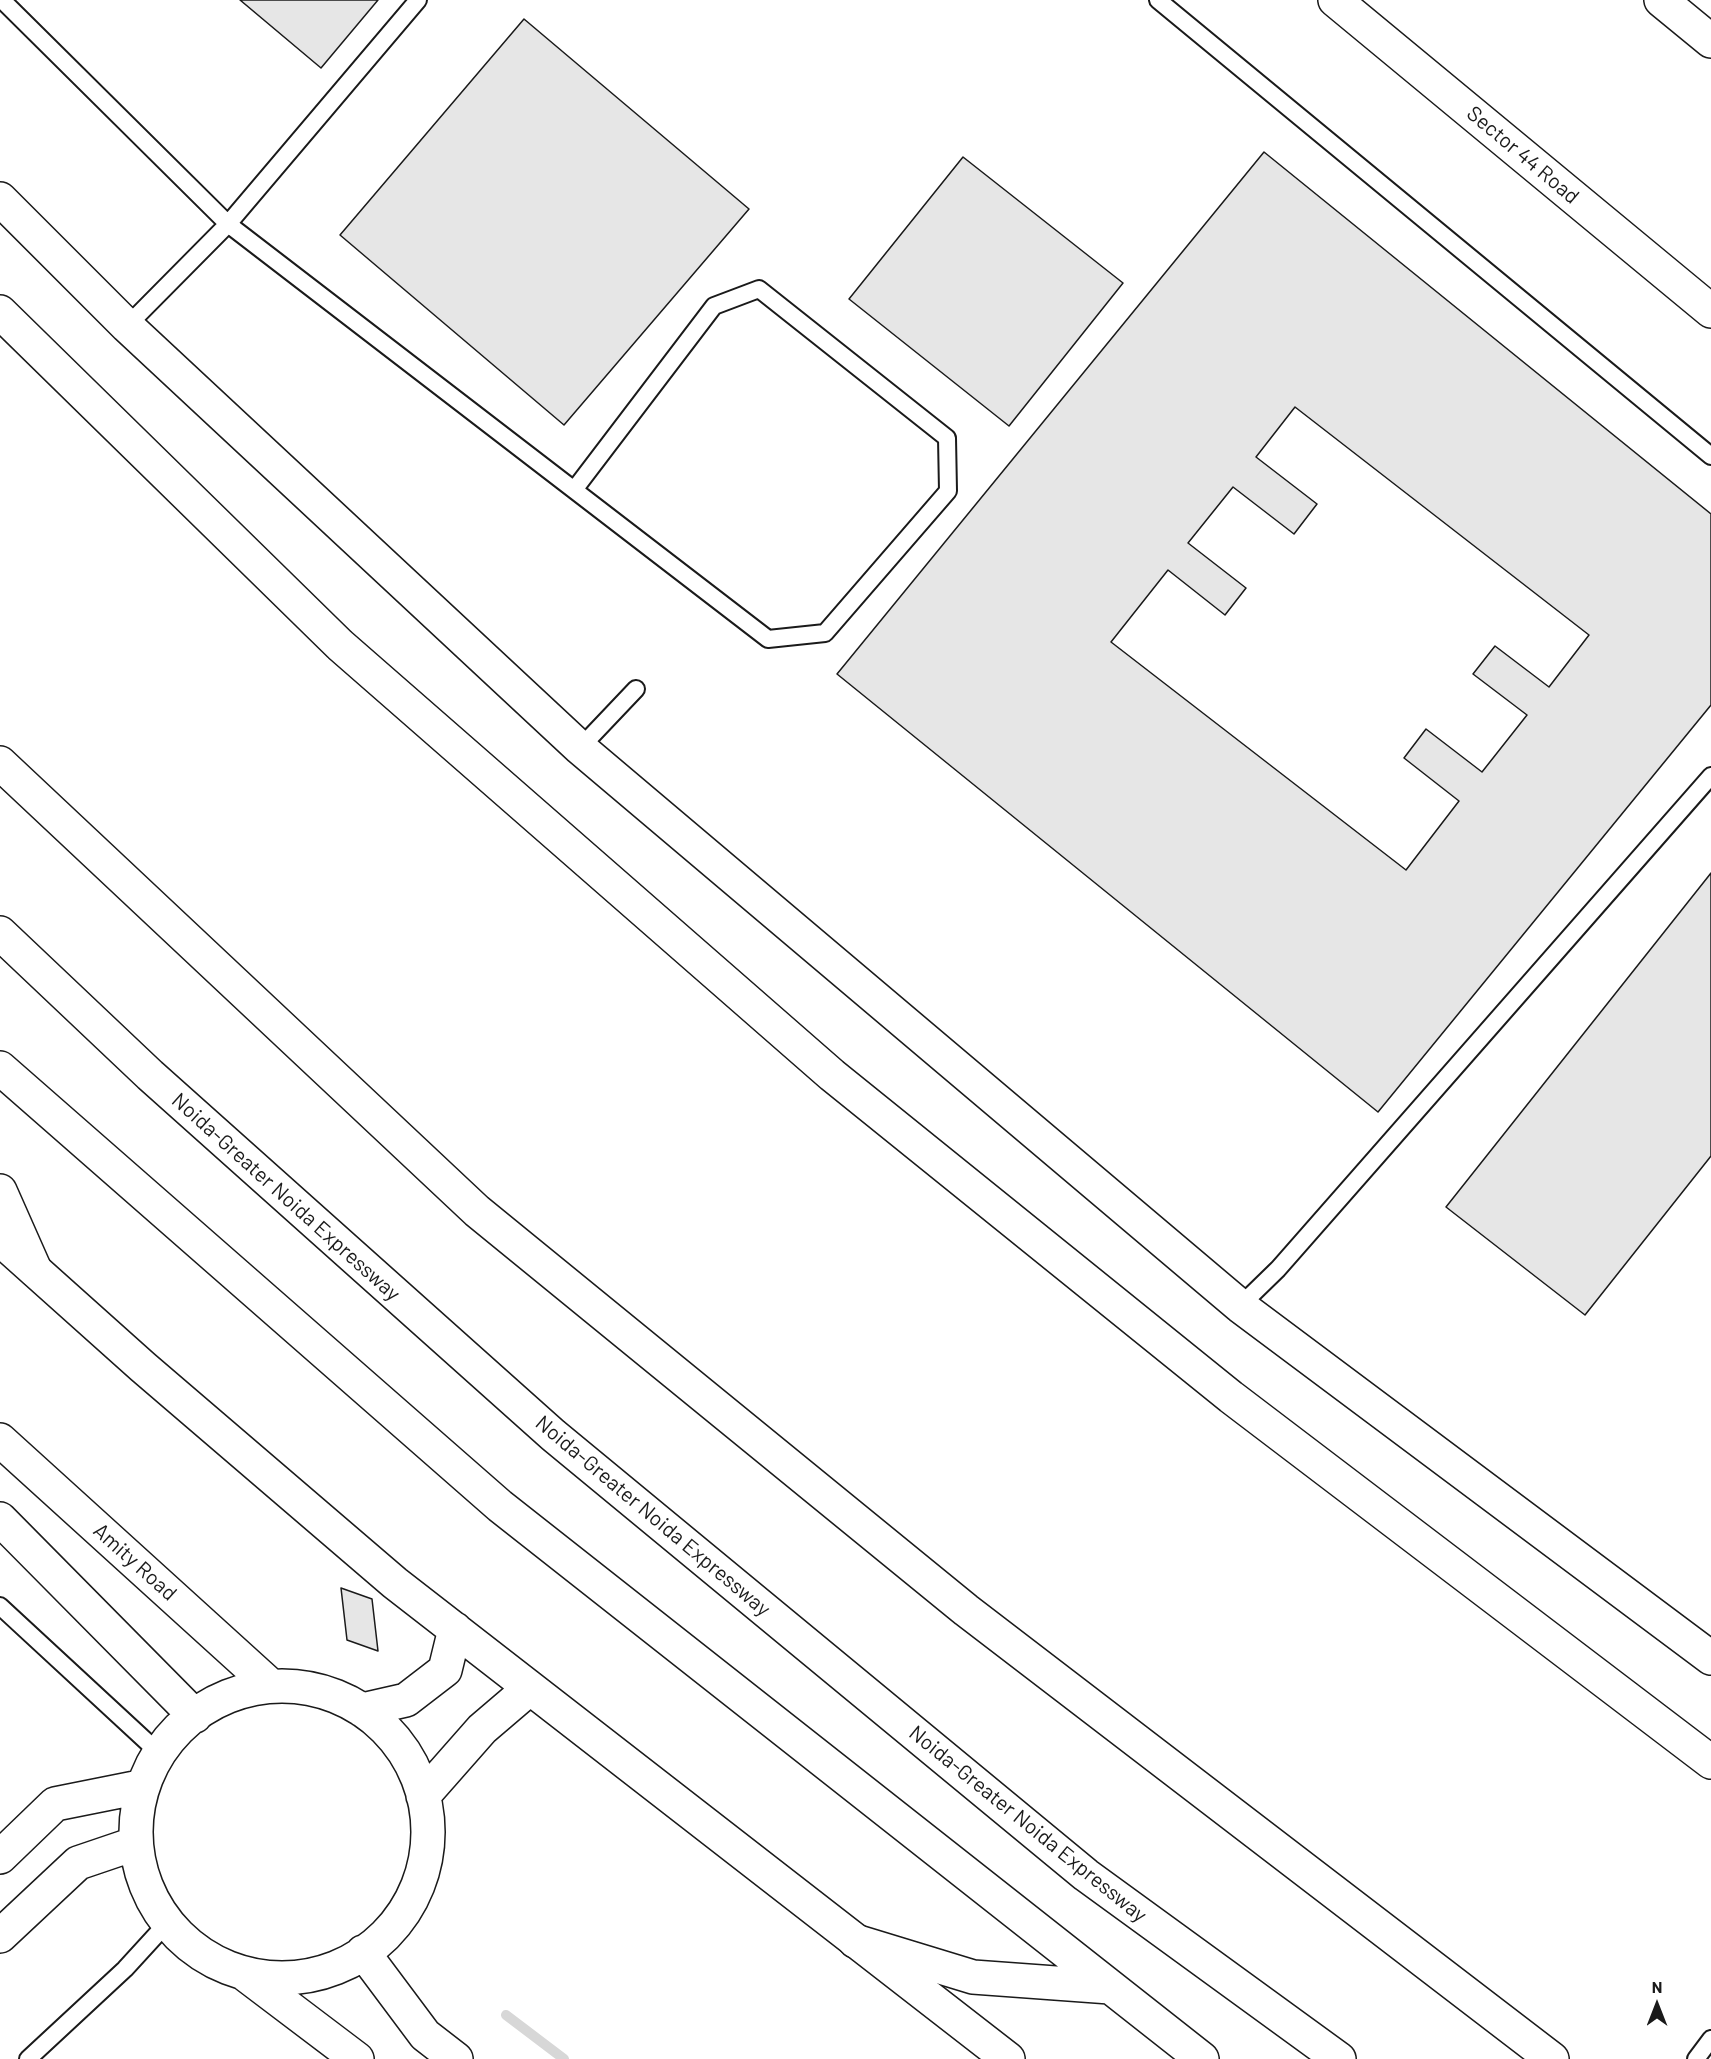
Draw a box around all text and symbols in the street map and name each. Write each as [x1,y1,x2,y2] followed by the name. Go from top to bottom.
[1462,101,1584,209] street label: Sector 44 Road
[167,1088,405,1306] street label: Noida-Greater Noida Expressway
[531,1410,775,1622] street label: Noida-Greater Noida Expressway
[88,1518,182,1606] street label: Amity Road
[904,1720,1152,1928] street label: Noida-Greater Noida Expressway
[1627,1975,1687,2035] north arrow
[1652,1977,1662,1996] text: N

